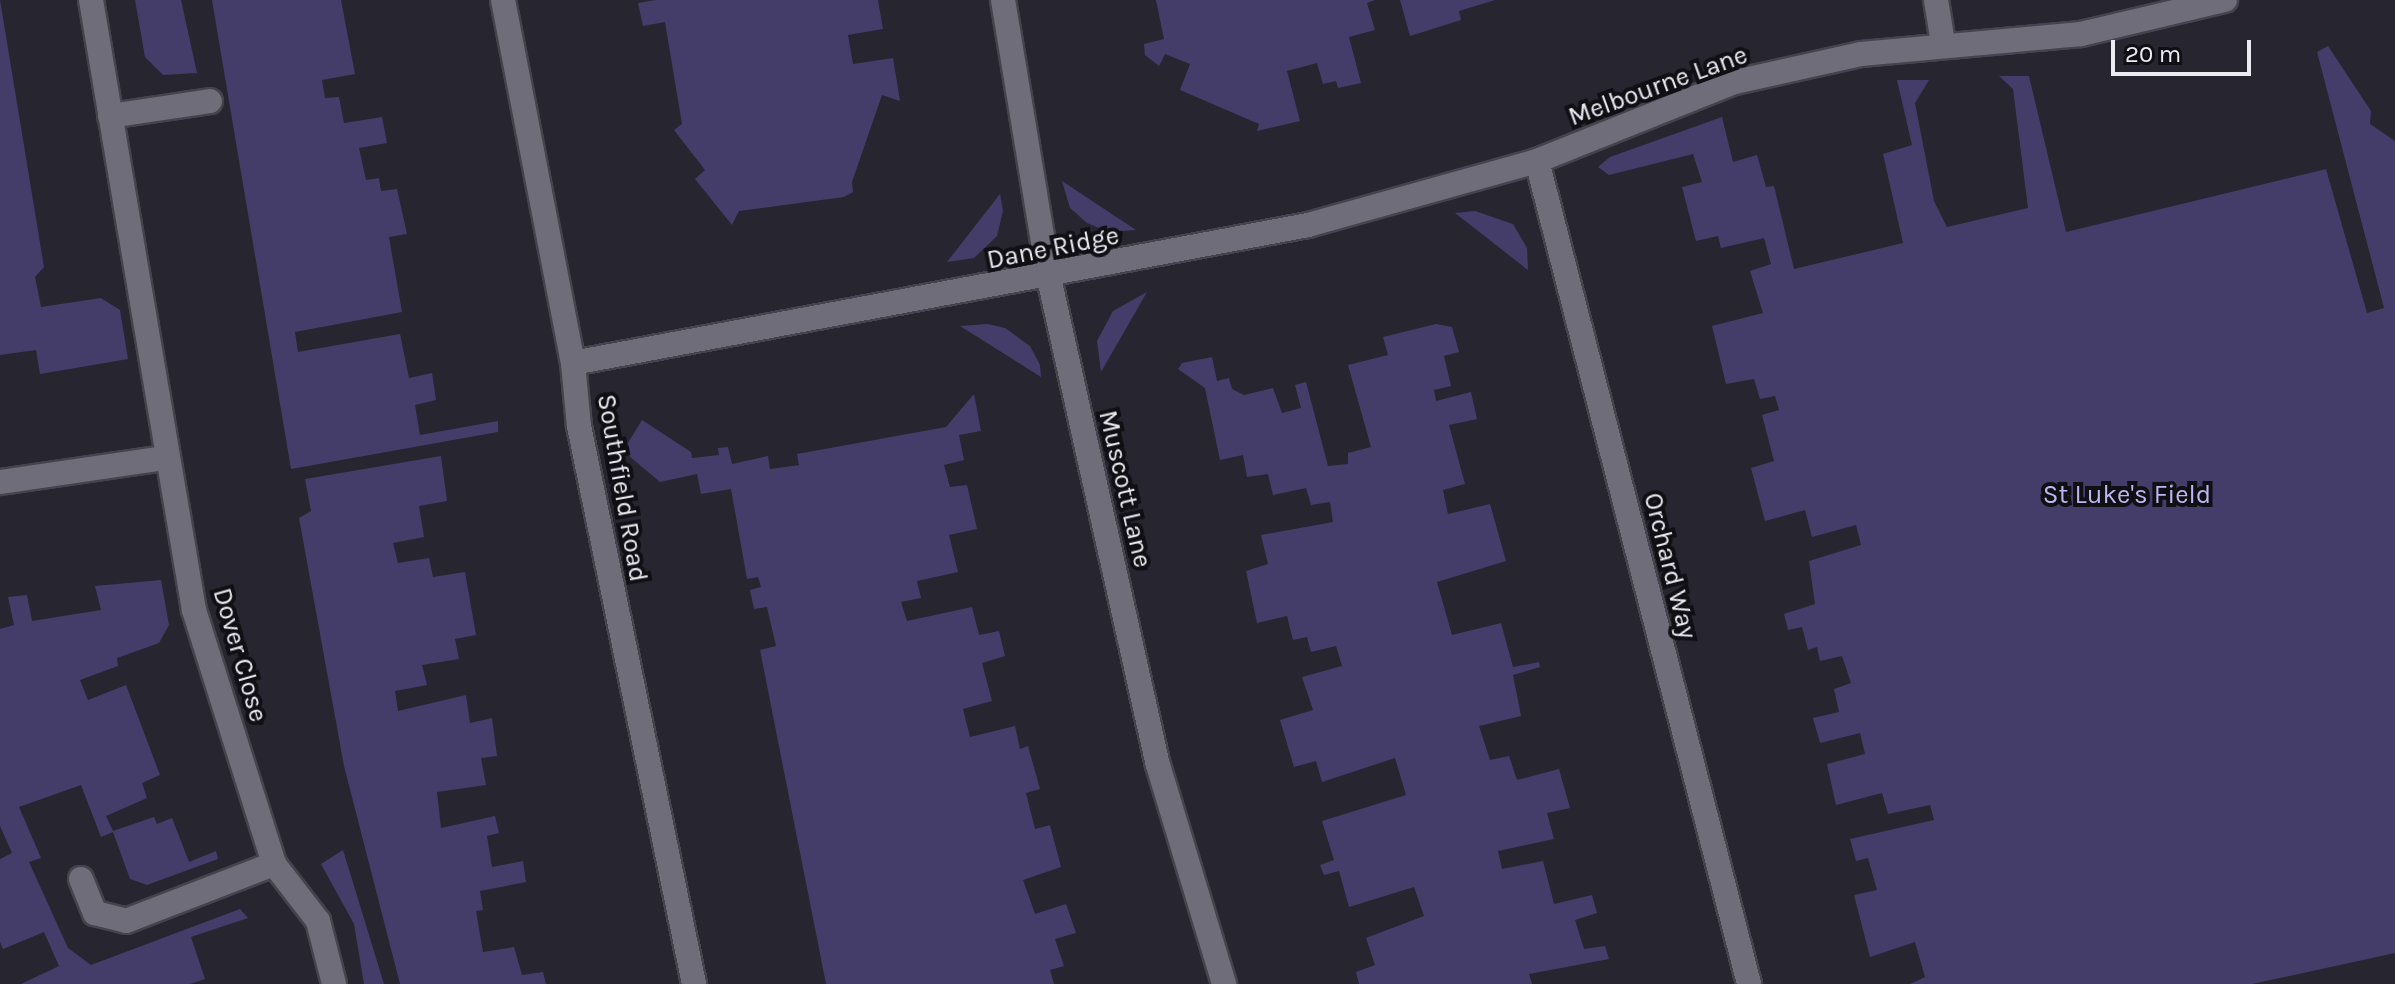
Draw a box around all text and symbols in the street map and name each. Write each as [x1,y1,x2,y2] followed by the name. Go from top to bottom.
[2115,24,2255,74] scale bar
[1564,39,1752,133] street label: Melbourne Lane
[2125,40,2181,68] text: 20 m
[984,220,1122,276] street label: Dane Ridge
[590,392,654,584] street label: Southfield Road
[1092,407,1158,571] street label: Muscott Lane
[2043,479,2211,511] park label: St Luke's Field
[1637,490,1703,642] street label: Orchard Way
[206,584,274,726] street label: Dover Close

